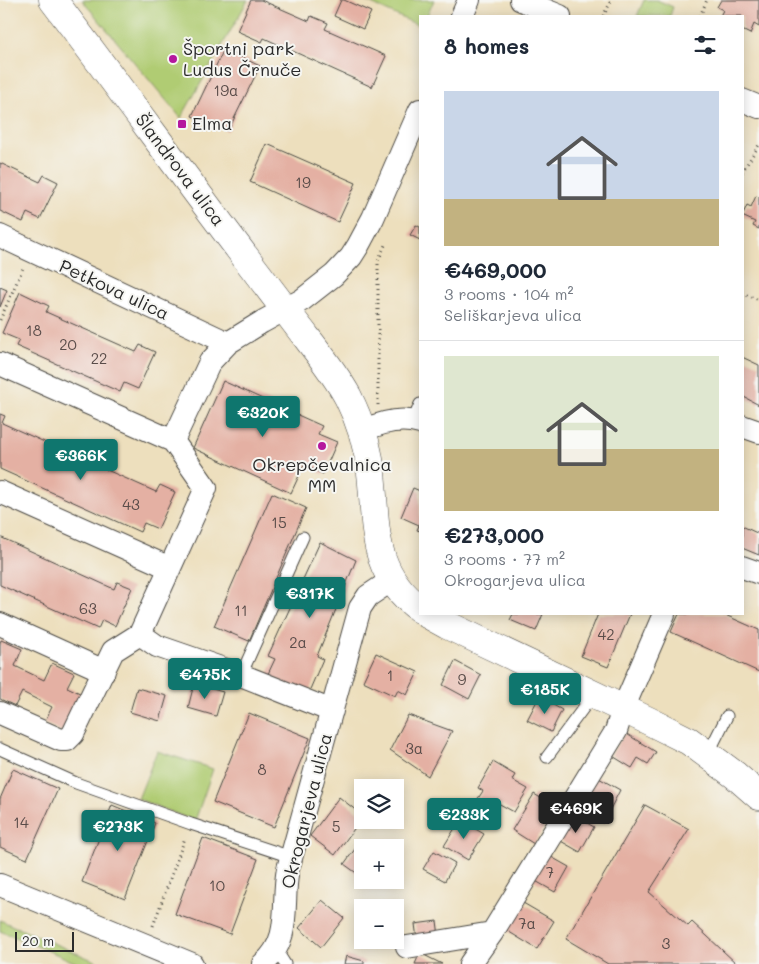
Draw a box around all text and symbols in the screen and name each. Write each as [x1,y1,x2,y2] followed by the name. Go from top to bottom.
[691,31,719,59] icon: filters
[444,32,529,59] text: 8 homes
[183,36,302,81] place label: Športni park Ludus Črnuče
[167,53,179,65] marker: Športni park Ludus Črnuče
[214,80,238,100] house number: 19a
[131,108,231,231] street label: Šlandrova ulica
[192,111,232,135] place label: Elma
[176,118,188,130] marker: Elma
[537,123,627,213] icon: home
[295,172,311,192] house number: 19
[56,253,173,325] street label: Petkova ulica
[444,256,547,283] text: €469,000
[444,283,574,304] text: 3 rooms · 104 m²
[444,304,582,325] text: Seliškarjeva ulica
[26,320,42,340] house number: 18
[59,334,77,354] house number: 20
[91,348,107,368] house number: 22
[537,389,627,479] icon: home
[228,396,298,438] pin: €320K
[237,401,289,422] text: €320K
[46,438,116,481] pin: €366K
[316,440,328,452] marker: Okrepčevalnica MM
[55,444,107,465] text: €366K
[252,452,392,497] place label: Okrepčevalnica MM
[122,494,140,514] house number: 43
[271,512,287,532] house number: 15
[444,521,544,548] text: €273,000
[444,548,565,569] text: 3 rooms · 77 m²
[444,569,586,590] text: Okrogarjeva ulica
[275,576,345,619] pin: €317K
[285,582,335,603] text: €317K
[79,598,97,618] house number: 63
[234,600,248,620] house number: 11
[597,624,615,644] house number: 42
[289,632,307,652] house number: 2a
[170,658,240,700] pin: €475K
[179,663,231,684] text: €475K
[387,665,393,685] house number: 1
[458,669,467,689] house number: 9
[510,672,580,715] pin: €185K
[520,678,570,699] text: €185K
[275,730,337,891] street label: Okrogarjeva ulica
[405,738,423,758] house number: 3a
[257,759,267,779] house number: 8
[354,779,404,949] map controls
[354,779,404,829] button: layers
[541,792,611,834] pin: €469K
[550,797,602,818] text: €469K
[429,798,499,840] pin: €233K
[438,803,490,824] text: €233K
[83,810,153,852] pin: €273K
[13,812,29,832] house number: 14
[93,815,143,836] text: €273K
[332,816,340,836] house number: 5
[354,839,404,889] button: +
[546,862,554,882] house number: 7
[209,875,225,895] house number: 10
[354,899,404,949] button: −
[518,913,536,933] house number: 7a
[15,929,74,952] scale bar
[22,931,54,950] text: 20 m
[662,933,671,953] house number: 3

